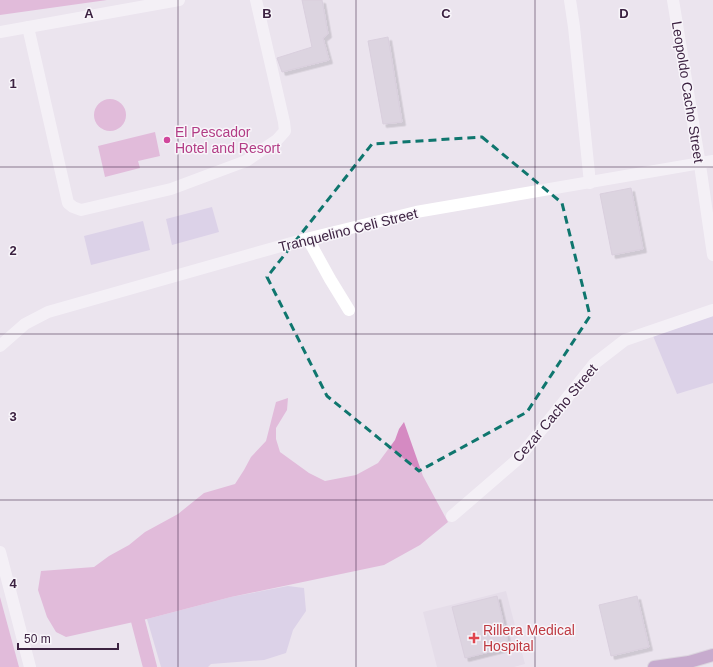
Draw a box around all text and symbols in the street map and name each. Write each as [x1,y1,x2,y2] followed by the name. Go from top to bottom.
[84,6,94,21] text: A
[262,6,272,21] text: B
[441,6,451,21] text: C
[619,6,629,21] text: D
[669,20,707,164] street label: Leopoldo Cacho Street
[9,76,17,91] text: 1
[175,124,280,156] place label: El Pescador Hotel and Resort
[162,135,172,145] marker: El Pescador Hotel and Resort
[277,205,419,255] street label: Tranquelino Celi Street
[9,243,17,258] text: 2
[509,361,601,465] street label: Cezar Cacho Street
[9,409,17,424] text: 3
[9,576,17,591] text: 4
[483,622,575,654] place label: Rillera Medical Hospital
[18,625,118,651] scale bar
[24,632,51,646] text: 50 m
[468,632,480,644] marker: Rillera Medical Hospital

